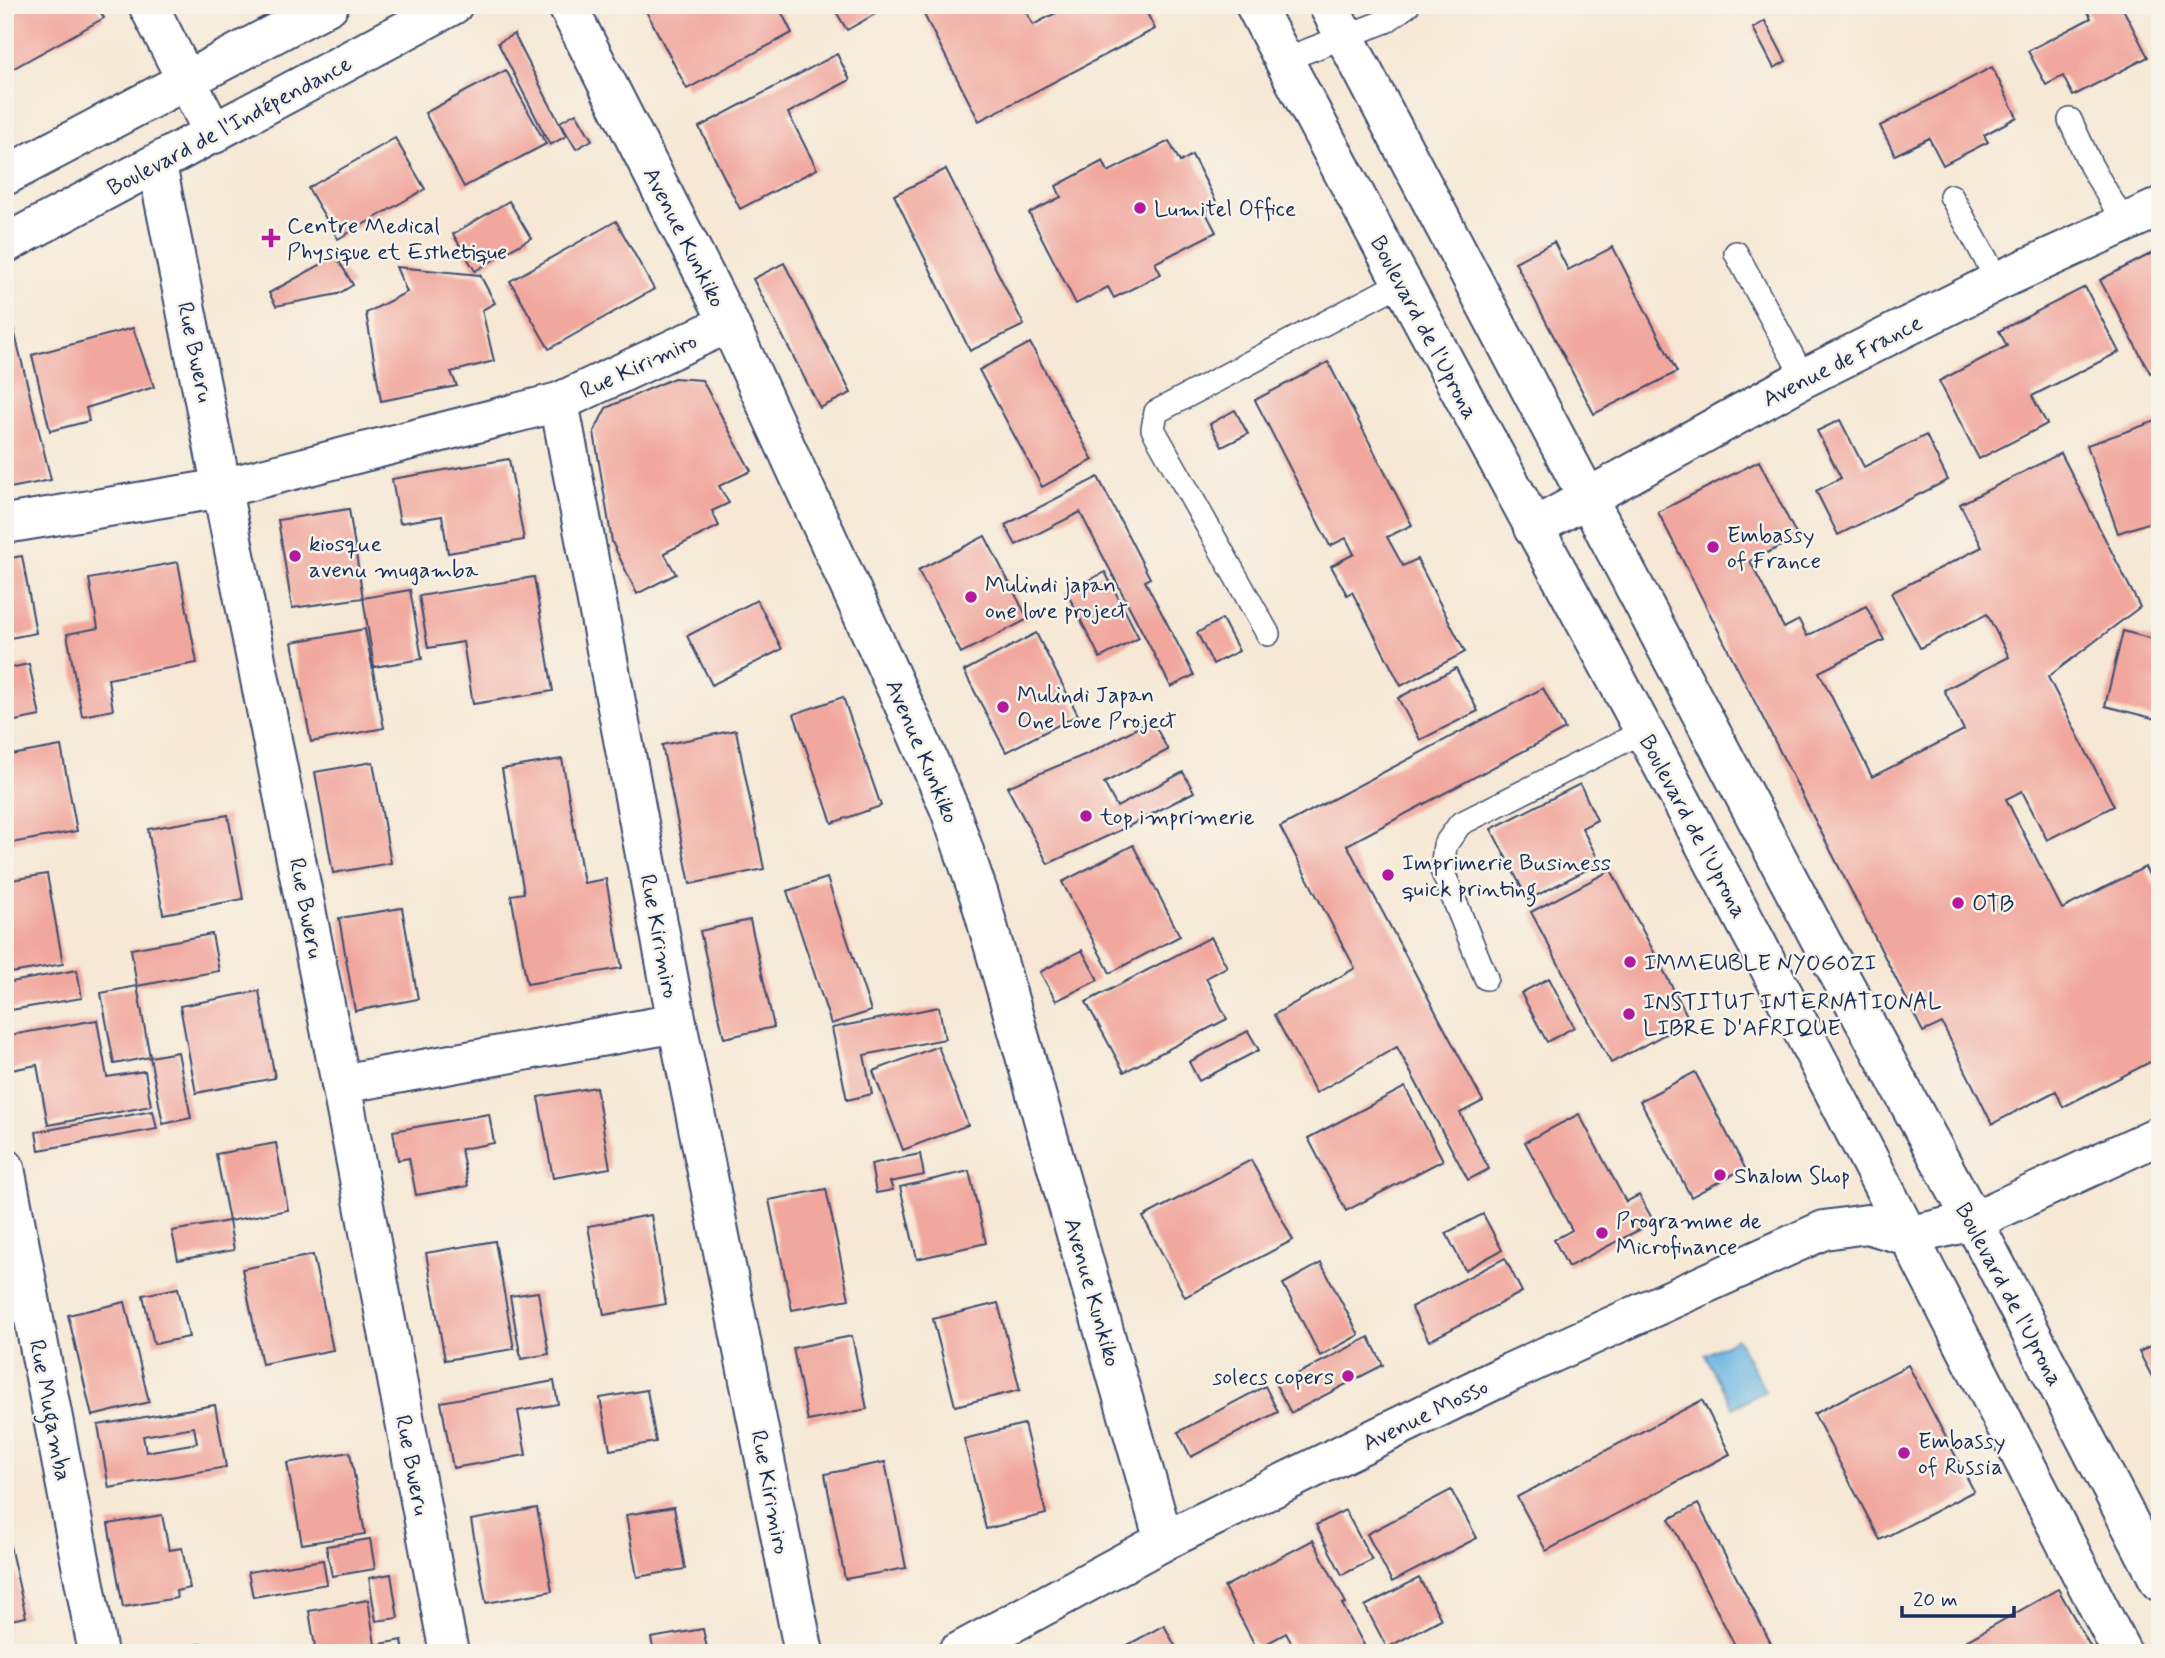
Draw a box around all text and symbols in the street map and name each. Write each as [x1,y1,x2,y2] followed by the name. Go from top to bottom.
[102,49,358,204] street label: Boulevard de l'Indépendance
[635,163,731,313] street label: Avenue Kunkiko
[1154,195,1296,225] place label: Lumitel Office
[1132,200,1148,216] marker: Lumitel Office
[287,212,507,268] place label: Centre Medical Physique et Esthetique
[261,228,281,248] marker: Centre Medical Physique et Esthetique
[1362,231,1484,425] street label: Boulevard de l'Uprona
[169,299,219,405] street label: Rue Bweru
[1758,309,1928,415] street label: Avenue de France
[576,327,702,407] street label: Rue Kirimiro
[1727,521,1821,577] place label: Embassy of France
[309,530,479,586] place label: kiosque avenu mugamba
[1705,539,1721,555] marker: Embassy of France
[287,548,303,564] marker: kiosque avenu mugamba
[985,571,1128,627] place label: Mulindi japan one love project
[963,589,979,605] marker: Mulindi japan one love project
[877,675,965,828] street label: Avenue Kunkiko
[1017,681,1177,737] place label: Mulindi Japan One Love Project
[995,699,1011,715] marker: Mulindi Japan One Love Project
[1631,730,1753,924] street label: Boulevard de l'Uprona
[1099,803,1255,833] place label: top imprimerie
[1078,808,1094,824] marker: top imprimerie
[1402,849,1611,907] place label: Imprimerie Business quick printing
[281,856,329,961] street label: Rue Bweru
[1380,867,1396,883] marker: Imprimerie Business quick printing
[631,872,685,1001] street label: Rue Kirimiro
[1972,890,2014,920] place label: OTB
[1950,895,1966,911] marker: OTB
[1644,949,1877,979] place label: IMMEUBLE NYOGOZI
[1622,954,1638,970] marker: IMMEUBLE NYOGOZI
[1643,988,1942,1044] place label: INSTITUT INTERNATIONAL LIBRE D'AFRIQUE
[1621,1006,1637,1022] marker: INSTITUT INTERNATIONAL LIBRE D'AFRIQUE
[1734,1162,1850,1192] place label: Shalom Shop
[1712,1167,1728,1183] marker: Shalom Shop
[1947,1198,2069,1392] street label: Boulevard de l'Uprona
[1616,1207,1762,1263] place label: Programme de Microfinance
[1056,1215,1127,1370] street label: Avenue Kunkiko
[1594,1225,1610,1241] marker: Programme de Microfinance
[19,1337,77,1484] street label: Rue Mugamba
[1212,1363,1334,1393] place label: solecs copers
[1340,1368,1356,1384] marker: solecs copers
[1358,1372,1494,1459] street label: Avenue Mosso
[387,1413,435,1518] street label: Rue Bweru
[1918,1427,2005,1483] place label: Embassy of Russia
[742,1428,796,1557] street label: Rue Kirimiro
[1896,1445,1912,1461] marker: Embassy of Russia
[1902,1574,2014,1618] scale bar
[1913,1586,1958,1614] text: 20 m

